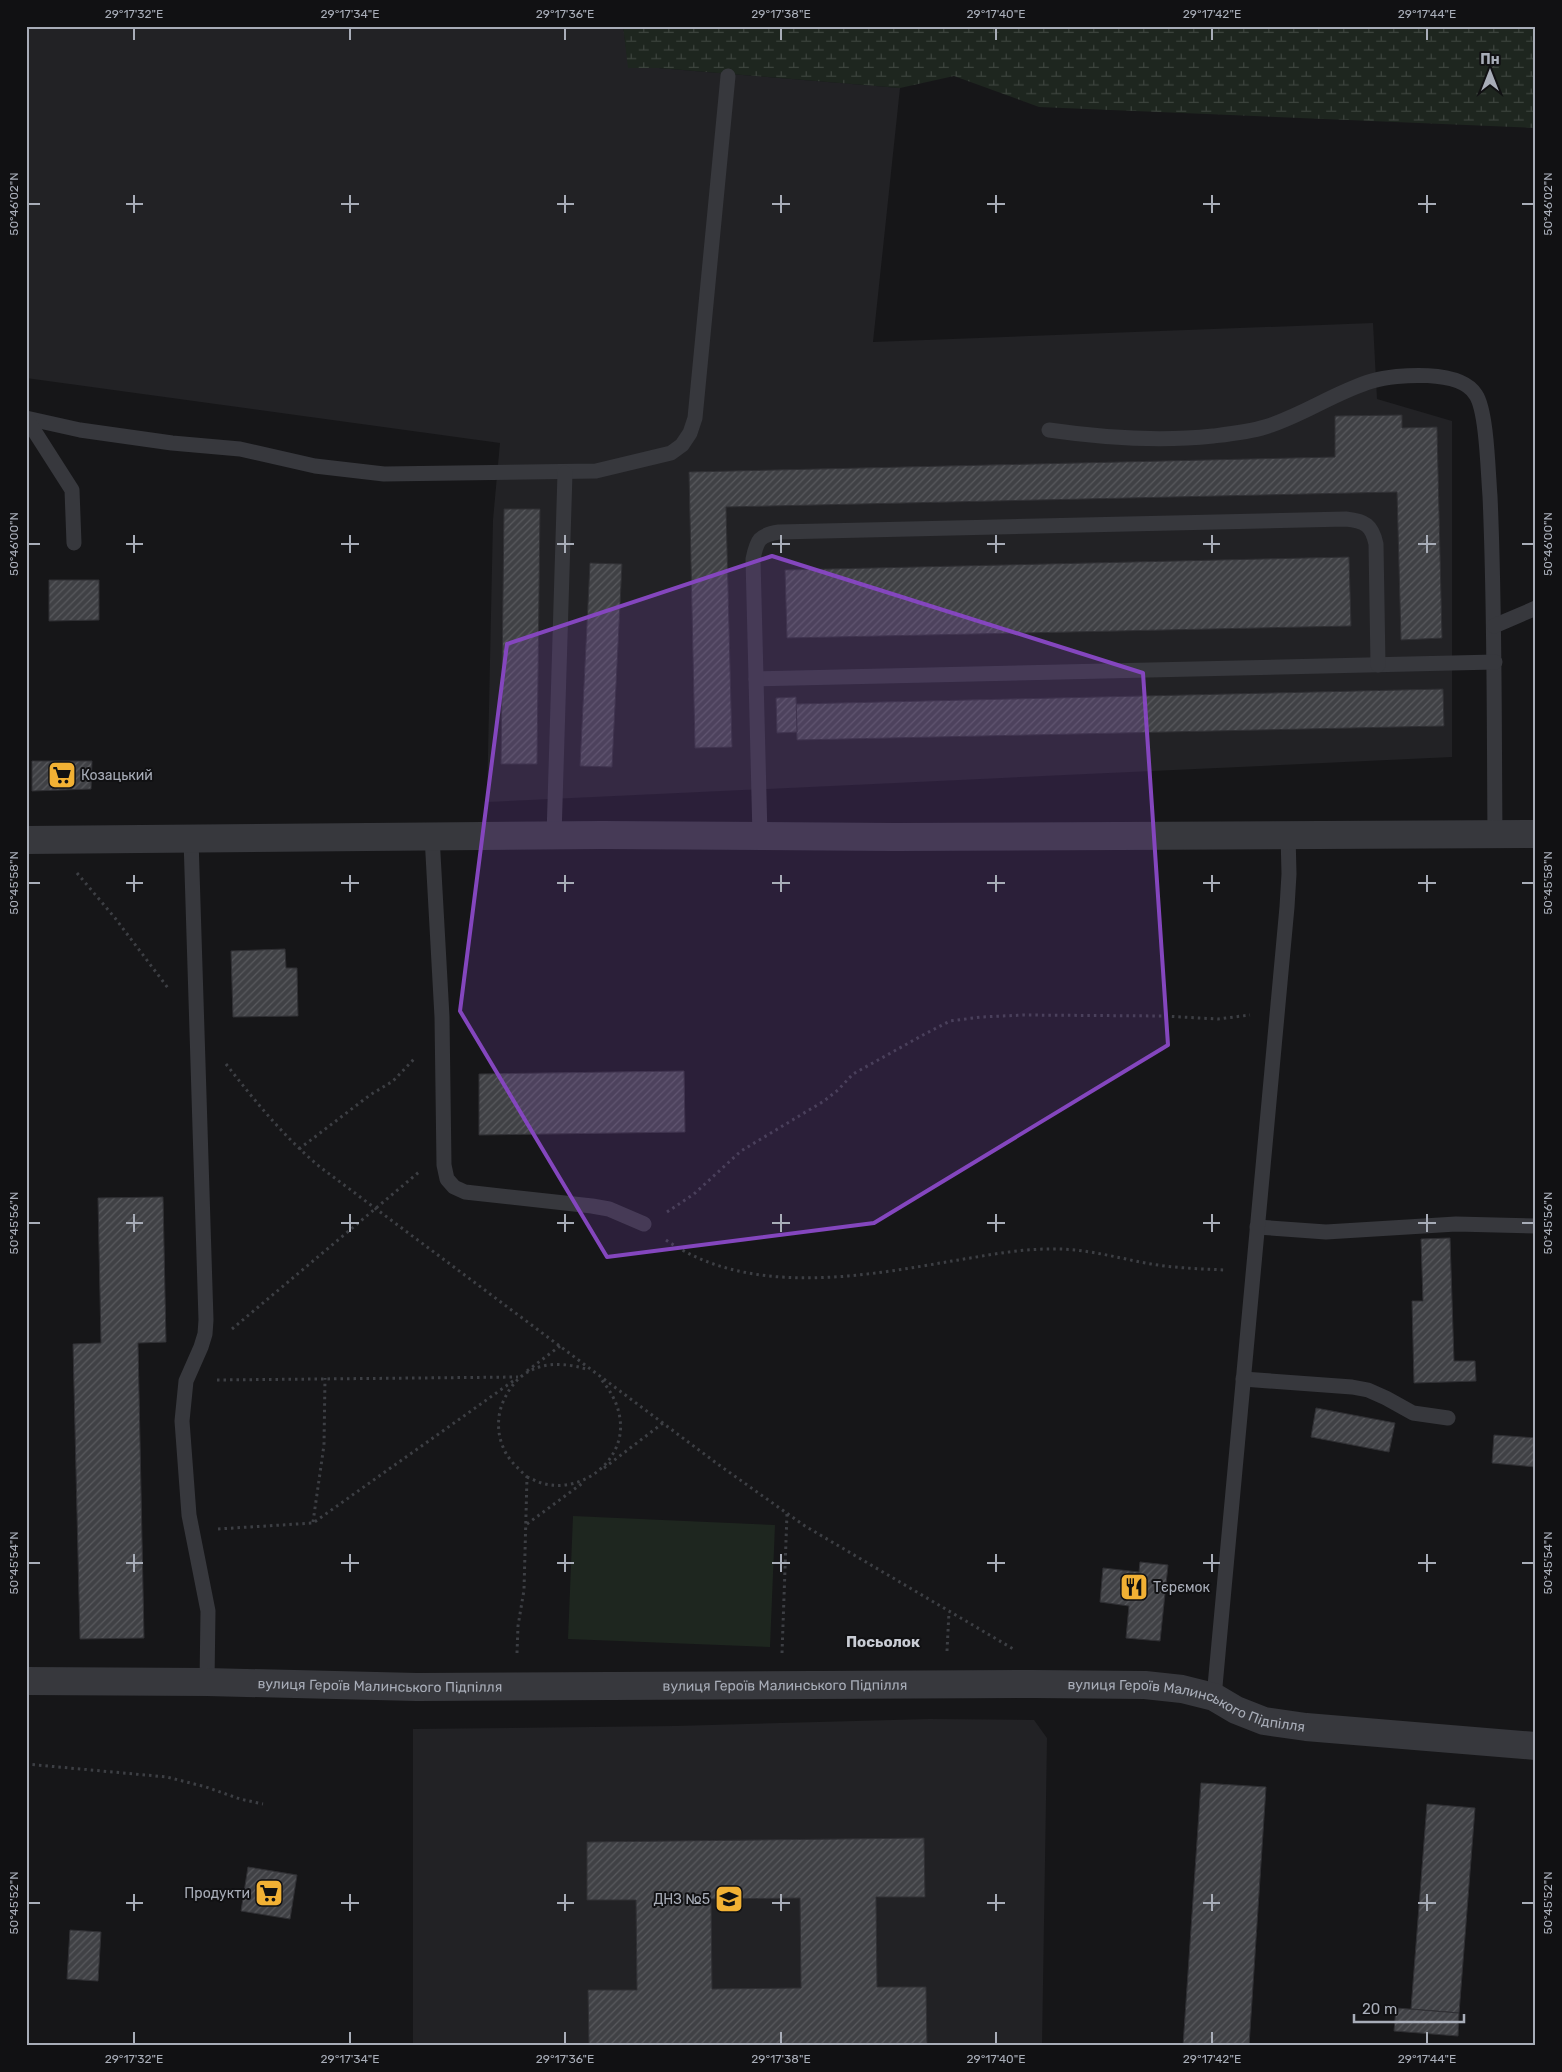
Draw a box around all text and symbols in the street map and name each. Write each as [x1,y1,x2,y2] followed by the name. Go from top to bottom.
[105,7,163,21] text: 29°17'32"E
[321,7,379,21] text: 29°17'34"E
[536,7,594,21] text: 29°17'36"E
[751,7,811,21] text: 29°17'38"E
[967,7,1025,21] text: 29°17'40"E
[1183,7,1241,21] text: 29°17'42"E
[1398,7,1456,21] text: 29°17'44"E
[1464,48,1514,98] north arrow
[1480,51,1500,68] text: Пн
[7,172,21,236] text: 50°46'02"N
[1541,172,1555,236] text: 50°46'02"N
[7,512,21,576] text: 50°46'00"N
[1541,512,1555,576] text: 50°46'00"N
[47,760,77,790] supermarket icon: Козацький
[81,767,153,784] place label: Козацький
[7,851,21,915] text: 50°45'58"N
[1541,851,1555,915] text: 50°45'58"N
[7,1192,21,1254] text: 50°45'56"N
[1541,1192,1555,1254] text: 50°45'56"N
[7,1531,21,1595] text: 50°45'54"N
[1541,1531,1555,1595] text: 50°45'54"N
[1119,1572,1149,1602] restaurant icon: Тєрємок
[1153,1579,1211,1596] place label: Тєрємок
[846,1633,920,1651] district label: Посьолок
[257,1675,502,1696] street label: вулиця Героїв Малинського Підпілля
[1067,1676,1306,1736] street label: вулиця Героїв Малинського Підпілля
[663,1677,907,1695] street label: вулиця Героїв Малинського Підпілля
[7,1871,21,1935] text: 50°45'52"N
[1541,1871,1555,1935] text: 50°45'52"N
[254,1878,284,1908] supermarket icon: Продукти
[714,1884,744,1914] school or university icon: ДНЗ №5
[184,1885,250,1902] place label: Продукти
[653,1891,710,1908] place label: ДНЗ №5
[1354,1992,1464,2024] scale bar
[1362,2000,1397,2018] text: 20 m
[105,2052,163,2066] text: 29°17'32"E
[321,2052,379,2066] text: 29°17'34"E
[536,2052,594,2066] text: 29°17'36"E
[751,2052,811,2066] text: 29°17'38"E
[967,2052,1025,2066] text: 29°17'40"E
[1183,2052,1241,2066] text: 29°17'42"E
[1398,2052,1456,2066] text: 29°17'44"E

